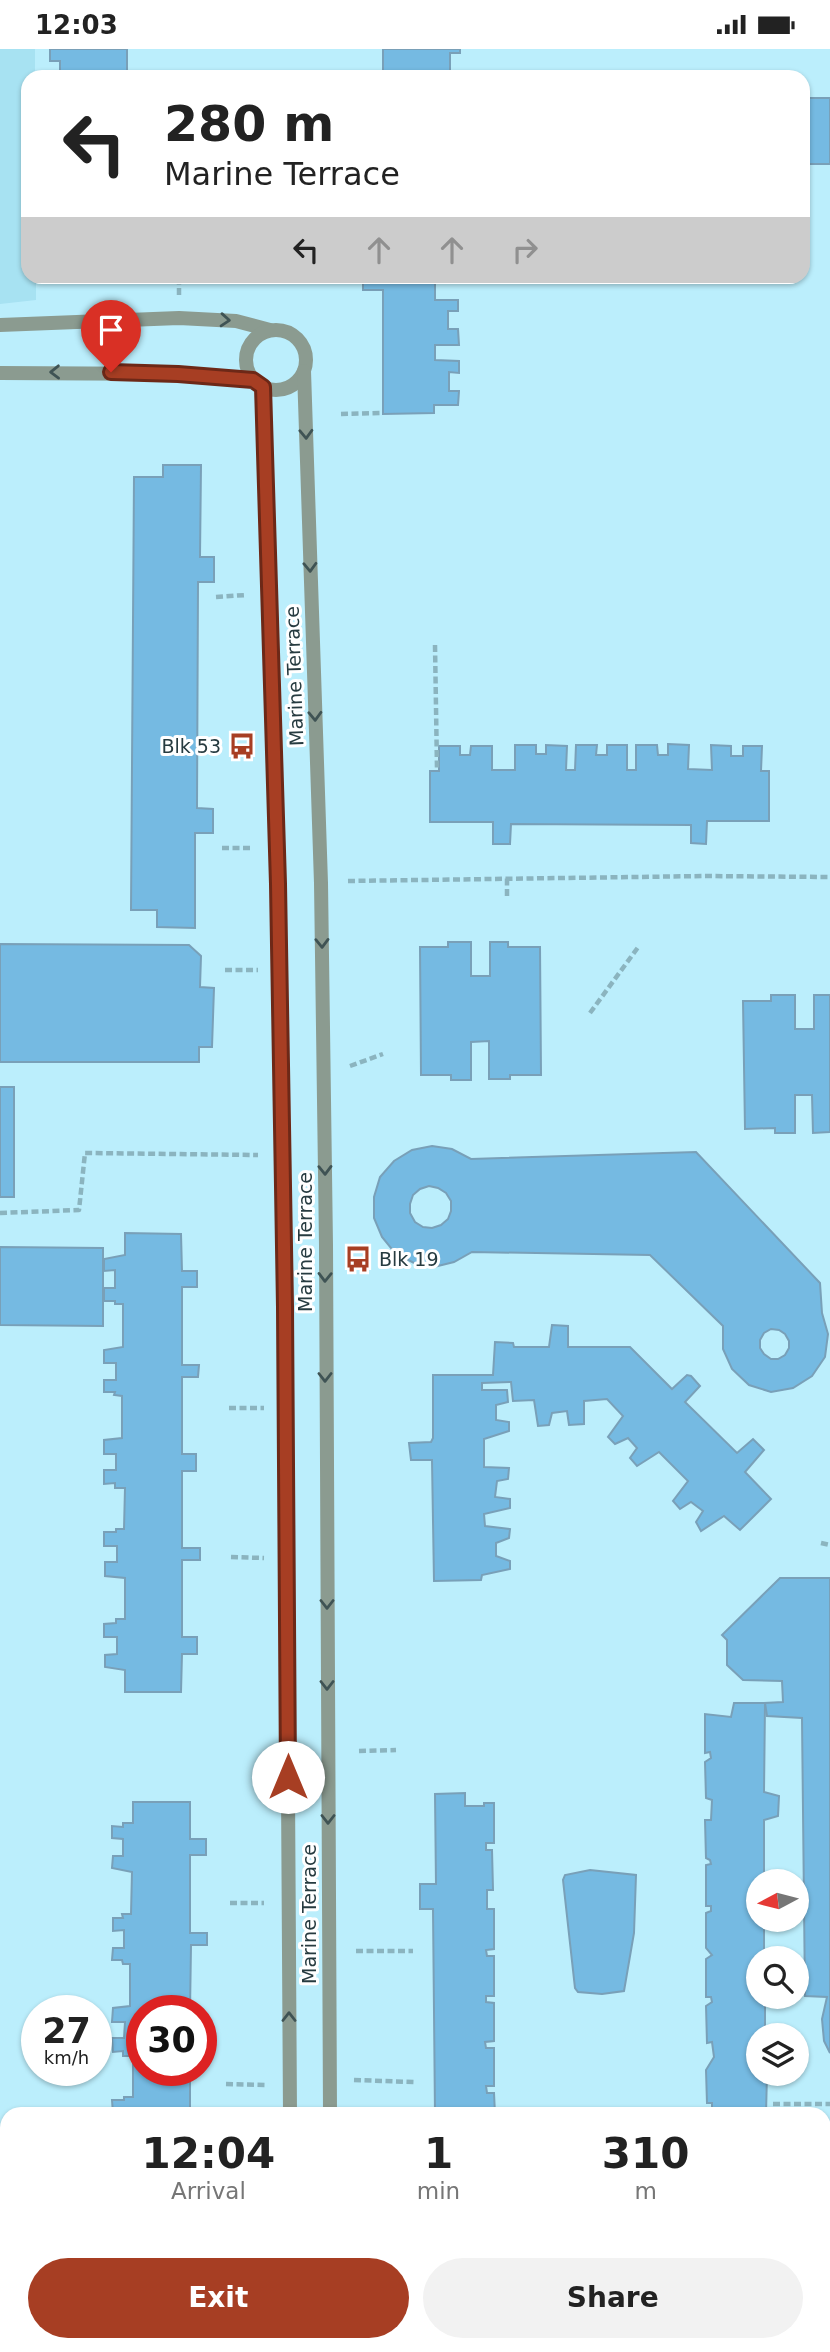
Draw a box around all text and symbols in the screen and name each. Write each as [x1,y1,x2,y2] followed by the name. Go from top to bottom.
[35,10,118,40] text: 12:03
[164,96,334,153] text: 280 m
[49,98,140,189] icon: left
[164,155,400,193] text: Marine Terrace
[287,231,325,269] icon: left
[360,231,398,269] icon: ahead
[433,231,471,269] icon: ahead
[506,231,544,269] icon: right
[81,300,141,372] pin
[92,311,130,349] icon: arrive
[220,312,231,327] one-way arrow
[50,364,60,380] one-way arrow
[299,429,314,440] one-way arrow
[303,561,318,572] one-way arrow
[281,606,307,746] street label: Marine Terrace
[307,711,323,721] one-way arrow
[227,731,257,761] bus stop icon: Blk 53
[161,735,221,757] place label: Blk 53
[314,938,329,949] one-way arrow
[317,1166,333,1176] one-way arrow
[294,1172,316,1312] street label: Marine Terrace
[343,1244,373,1274] bus stop icon: Blk 19
[379,1248,439,1270] place label: Blk 19
[317,1272,333,1282] one-way arrow
[317,1372,333,1383] one-way arrow
[319,1600,335,1610] one-way arrow
[319,1680,335,1691] one-way arrow
[251,1740,325,1814] position arrow
[320,1815,336,1825] one-way arrow
[298,1844,320,1984] street label: Marine Terrace
[746,1869,808,1932] north arrow
[746,1869,809,2086] map controls
[746,1946,809,2009] button: search
[126,1995,217,2086] speed limit sign: 30
[42,2011,91,2051] text: 27
[281,2011,297,2021] one-way arrow
[746,2023,809,2086] button: layers
[44,2047,89,2068] text: km/h
[142,2129,275,2178] text: 12:04
[424,2129,453,2178] text: 1
[602,2129,689,2178] text: 310
[171,2178,246,2204] text: Arrival
[417,2178,460,2204] text: min
[634,2178,657,2204] text: m
[28,2258,409,2338] button: Exit
[423,2258,803,2338] button: Share

